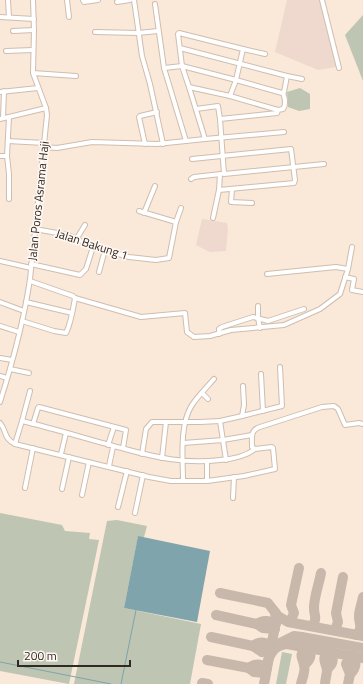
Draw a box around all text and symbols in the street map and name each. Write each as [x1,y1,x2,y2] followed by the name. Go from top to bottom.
[22,140,54,262] street label: Jalan Poros Asrama Haji
[53,223,131,265] street label: Jalan Bakung 1
[18,642,130,668] scale bar
[24,646,57,665] text: 200 m

